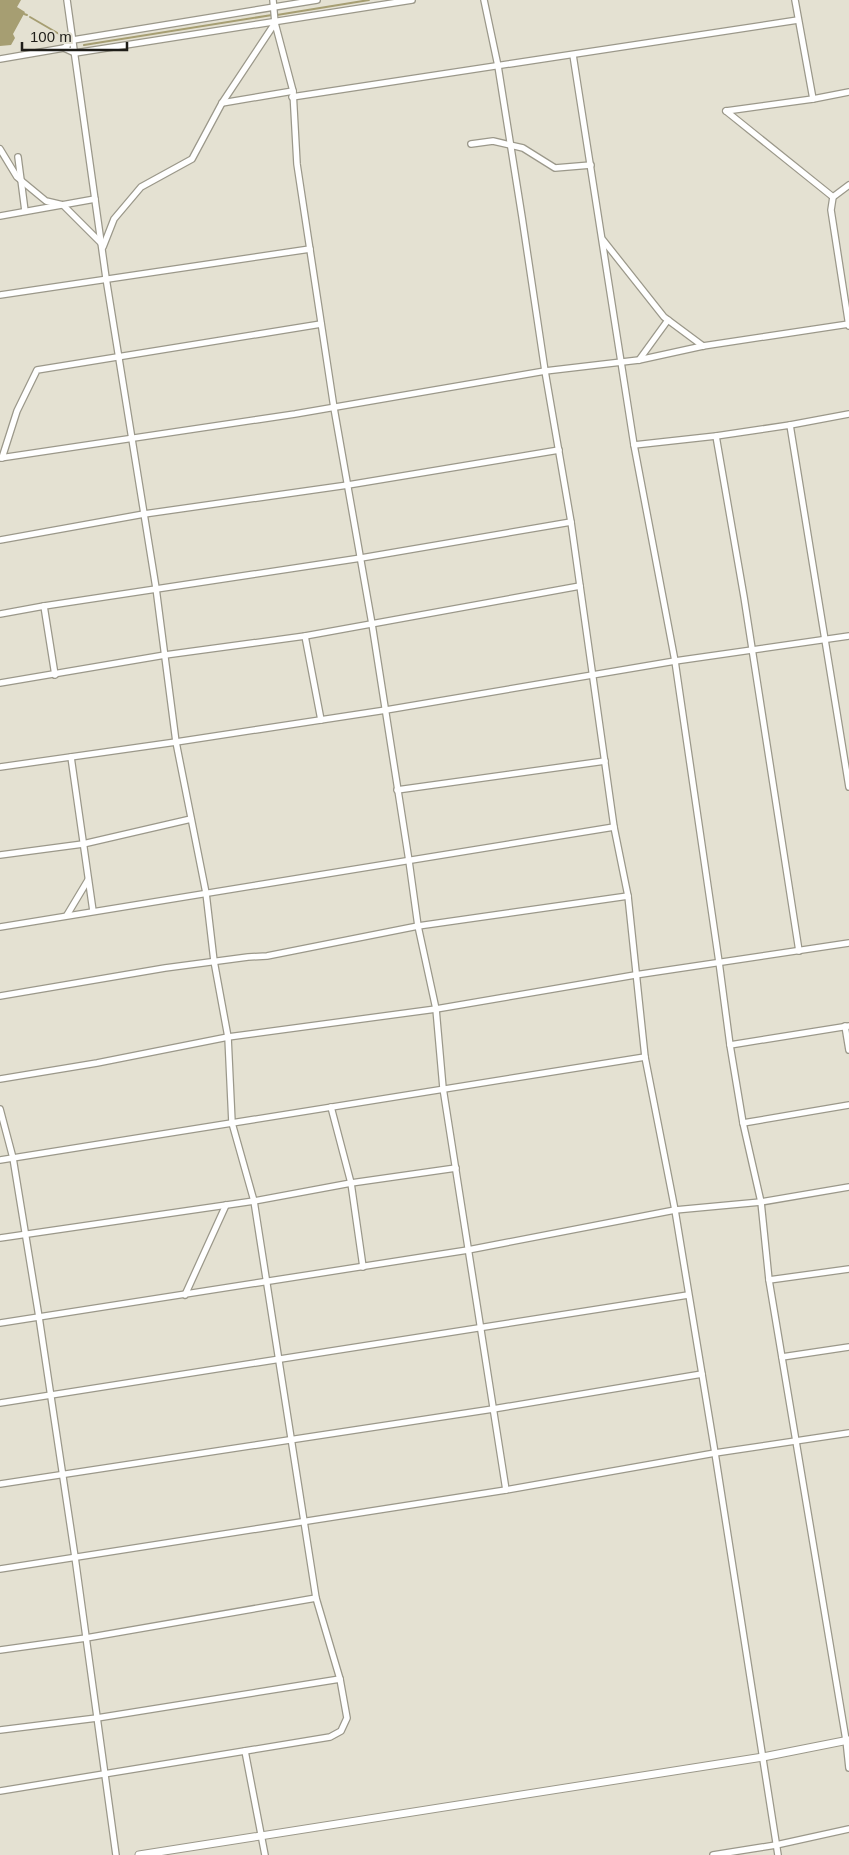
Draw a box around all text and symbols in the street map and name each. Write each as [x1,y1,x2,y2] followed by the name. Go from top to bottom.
[22,20,128,52] scale bar
[30,28,72,45] text: 100 m

